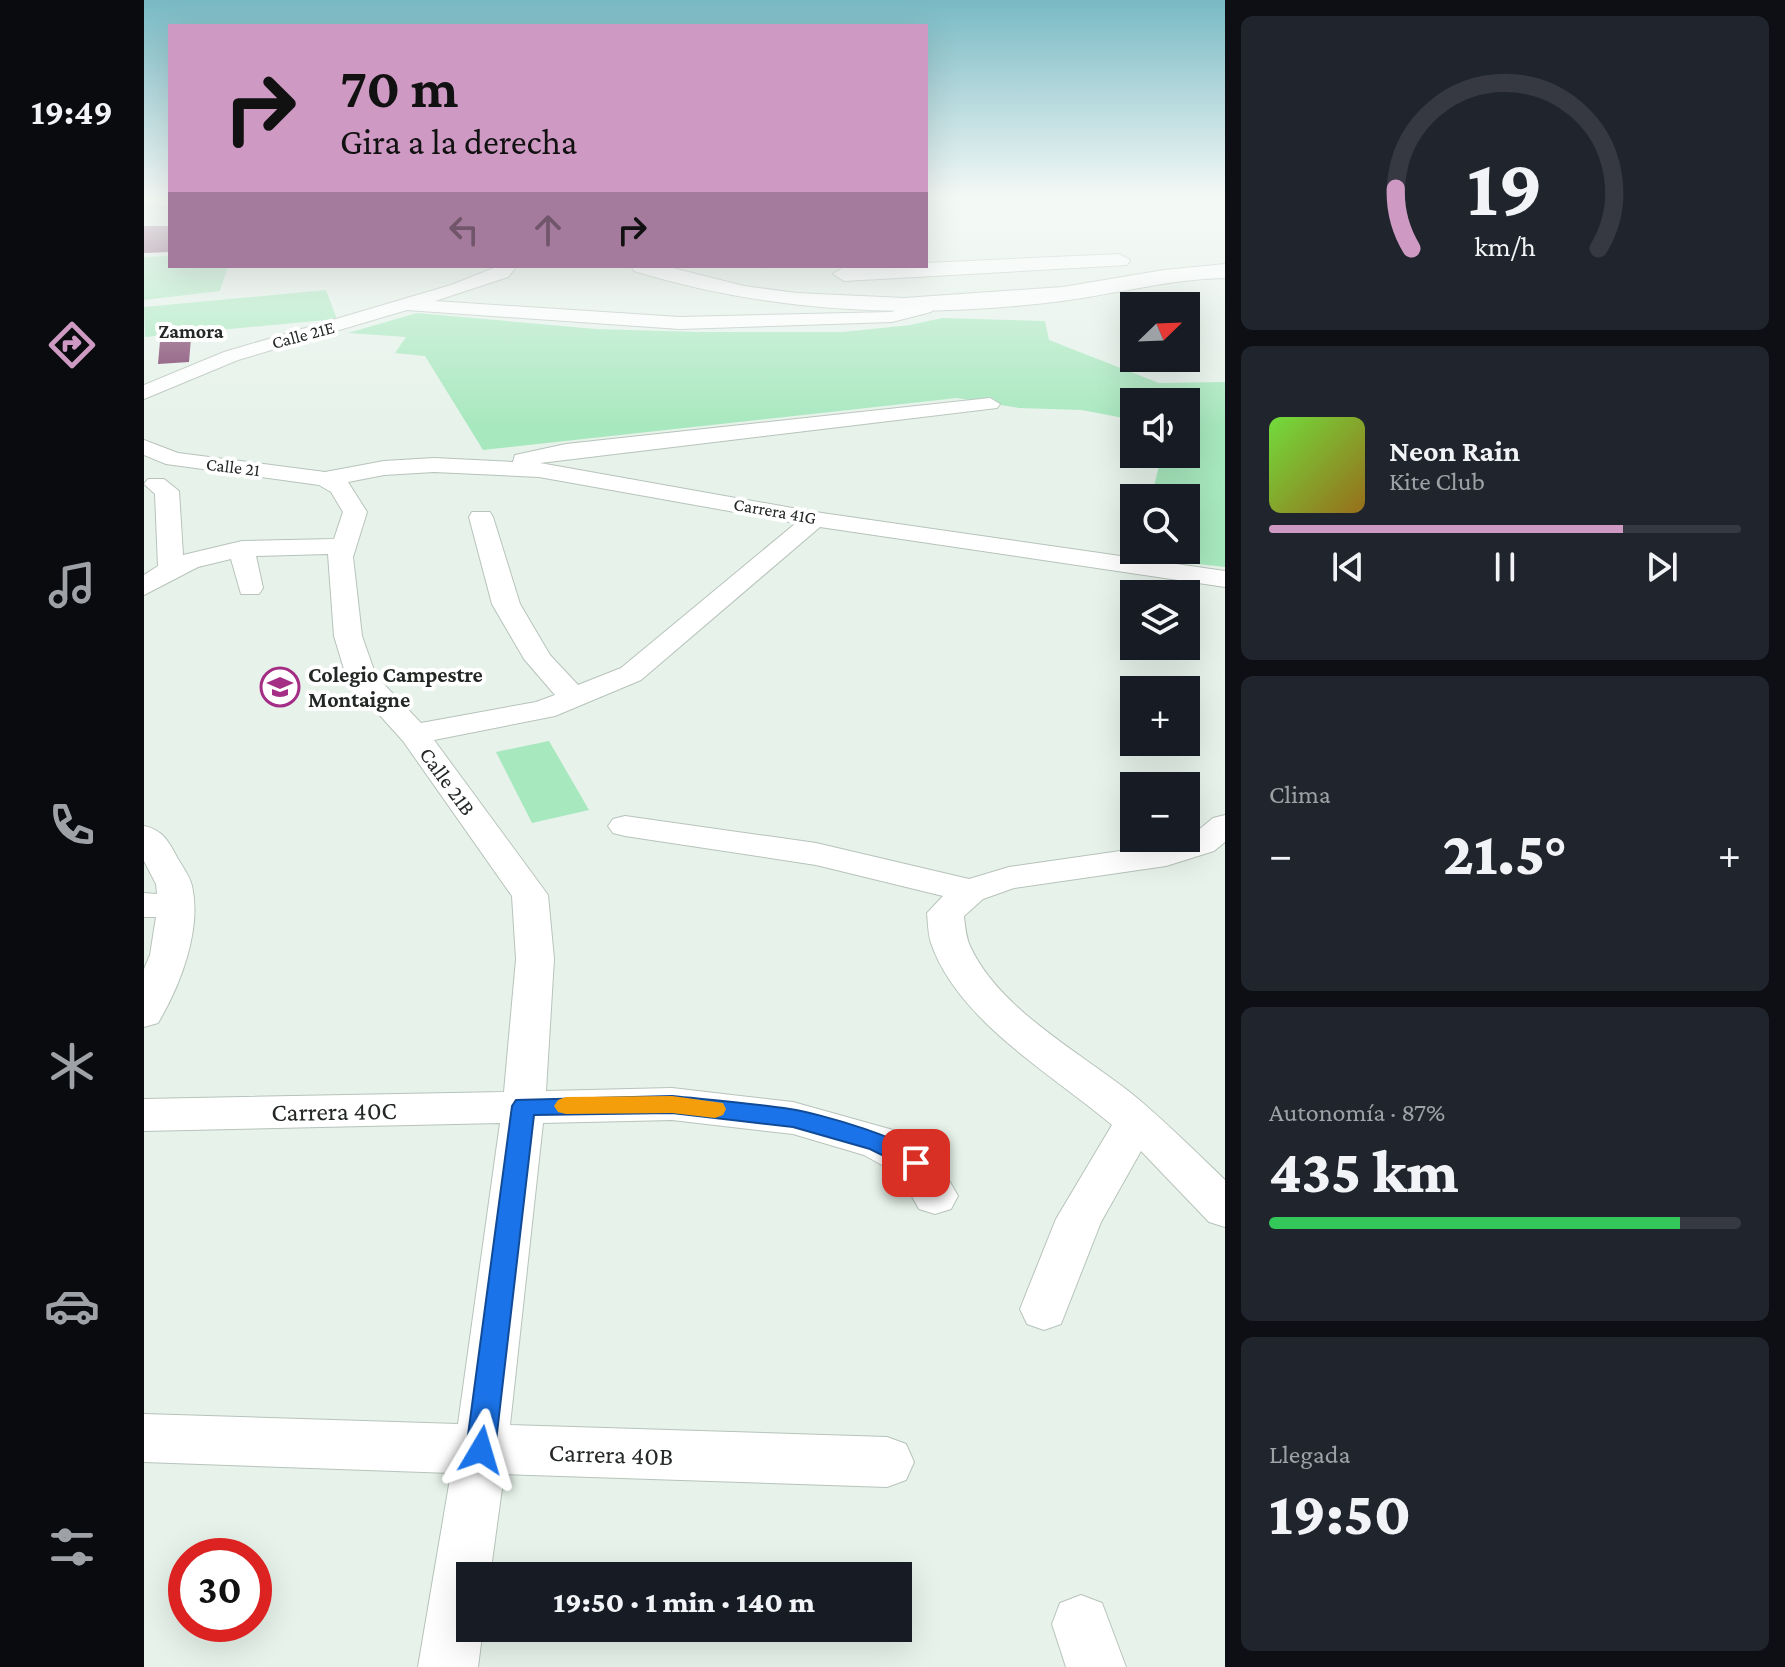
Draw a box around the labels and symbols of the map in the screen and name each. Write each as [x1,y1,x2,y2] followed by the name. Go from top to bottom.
[1120,292,1200,372] north arrow
[270,317,337,353] street label: Calle 21E
[158,320,224,342] district label: Zamora
[205,454,261,480] street label: Calle 21
[732,494,818,528] street label: Carrera 41G
[308,662,483,712] place label: Colegio Campestre Montaigne
[259,666,301,708] school or university icon: Colegio Campestre Montaigne
[414,742,481,820] street label: Calle 21B
[271,1096,397,1127] street label: Carrera 40C
[882,1129,950,1197] pin
[439,1408,523,1492] position arrow
[548,1438,674,1471] street label: Carrera 40B
[168,1538,272,1642] speed limit sign: 30

